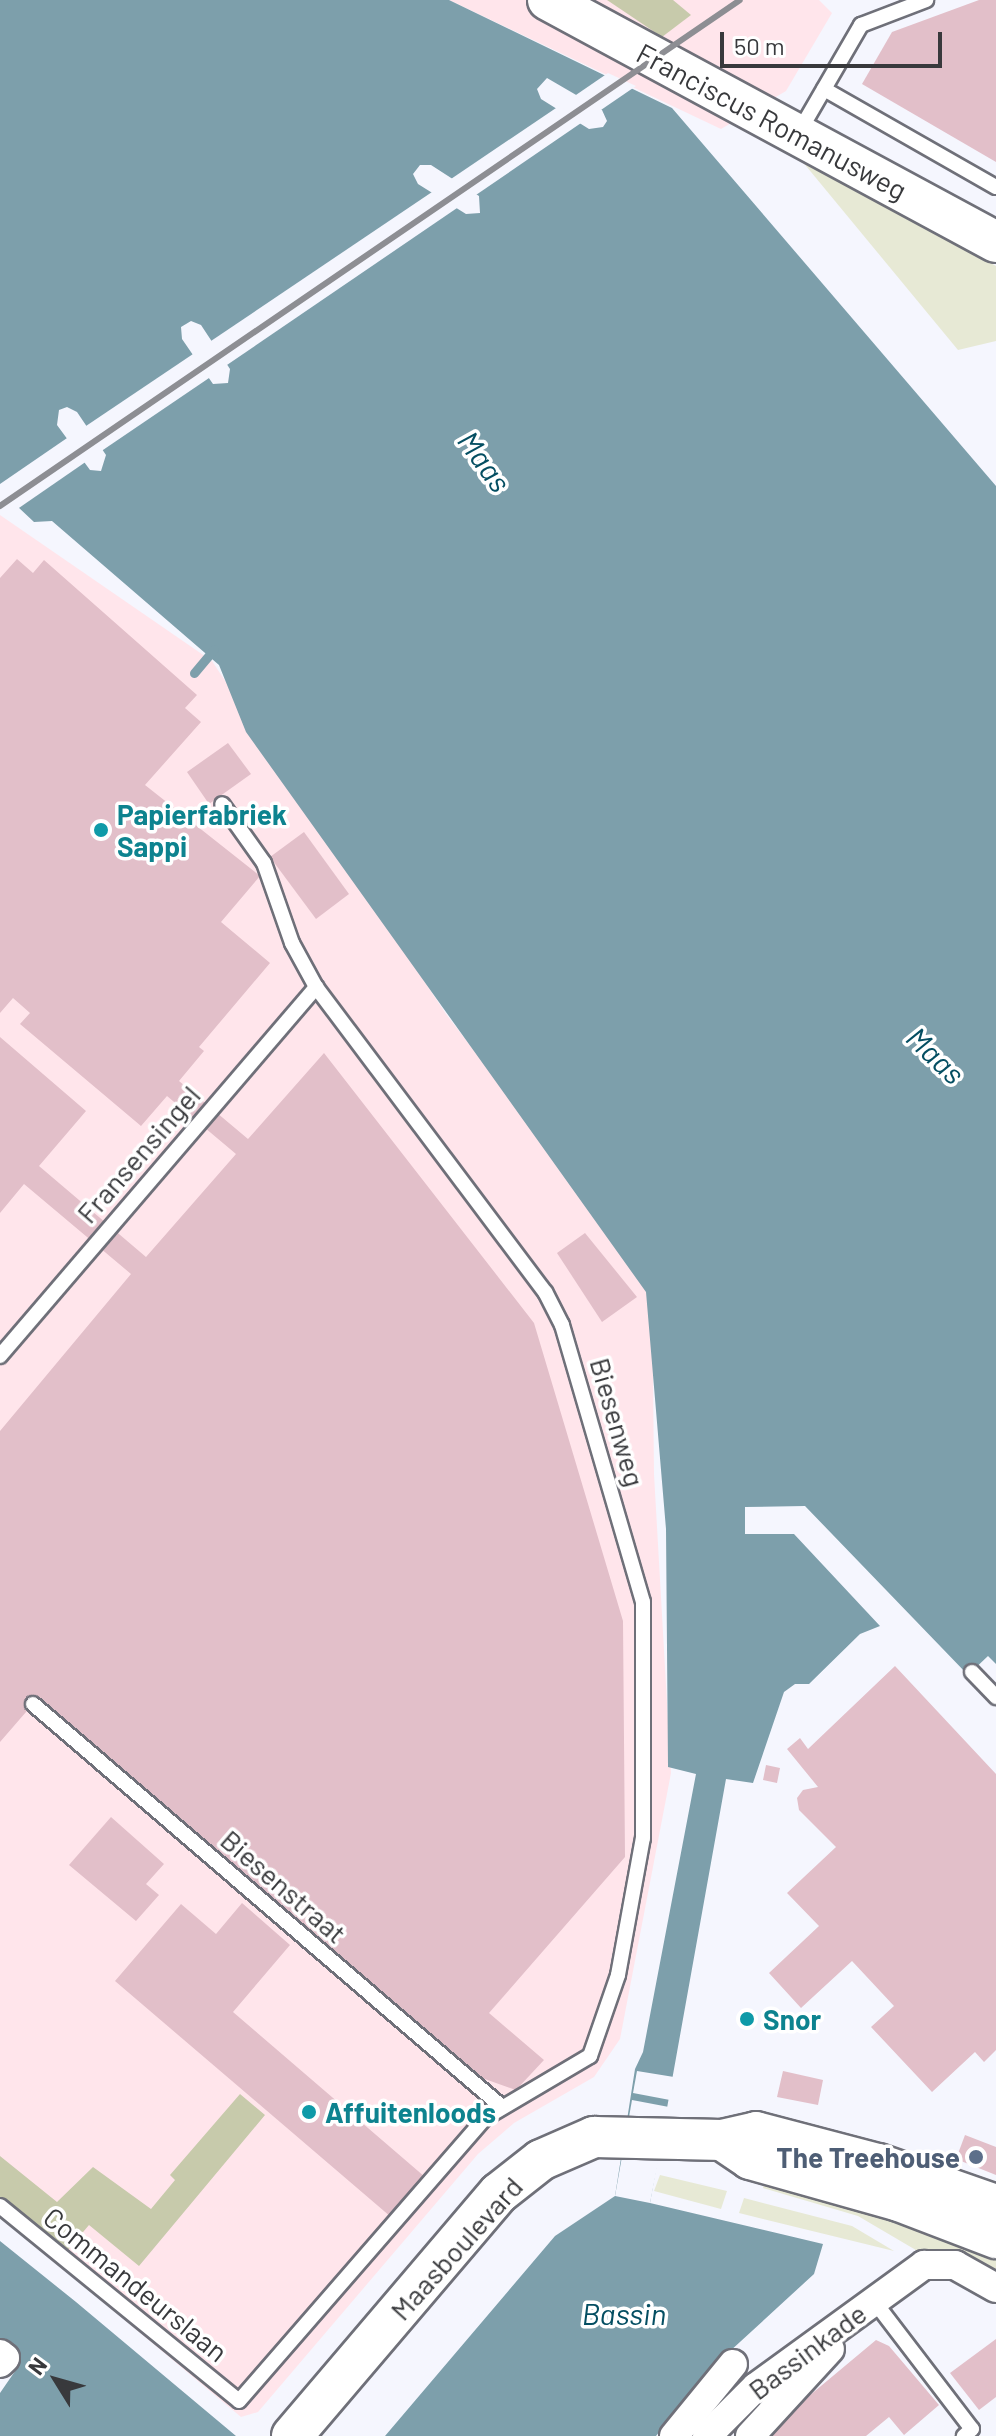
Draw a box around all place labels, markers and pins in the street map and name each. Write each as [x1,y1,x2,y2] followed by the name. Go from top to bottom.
[117,797,287,863] place label: Papierfabriek Sappi
[92,821,110,839] marker: Papierfabriek Sappi
[763,2002,821,2036] place label: Snor
[738,2010,756,2028] marker: Snor
[325,2095,496,2129] place label: Affuitenloods
[300,2103,318,2121] marker: Affuitenloods
[776,2140,960,2174] place label: The Treehouse
[967,2148,985,2166] marker: The Treehouse

